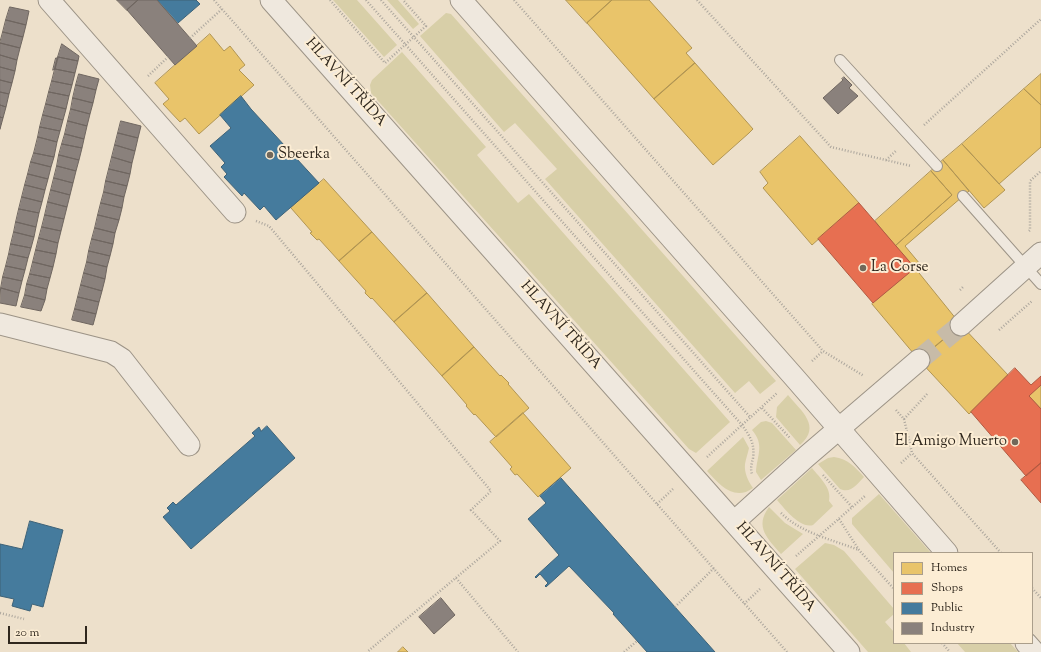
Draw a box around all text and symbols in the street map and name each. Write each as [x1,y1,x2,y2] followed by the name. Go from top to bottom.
[301,35,389,131] street label: HLAVNÍ TŘÍDA
[278,146,330,164] place label: Sbeerka
[265,150,275,160] marker: Sbeerka
[871,259,929,277] place label: La Corse
[858,263,868,273] marker: La Corse
[516,278,604,374] street label: HLAVNÍ TŘÍDA
[895,433,1007,451] place label: El Amigo Muerto
[1010,437,1020,447] marker: El Amigo Muerto
[731,520,819,616] street label: HLAVNÍ TŘÍDA
[893,552,1033,644] legend
[931,559,967,577] text: Homes
[931,579,963,597] text: Shops
[931,599,963,617] text: Public
[10,618,89,644] scale bar
[931,619,975,637] text: Industry
[15,624,39,642] text: 20 m

